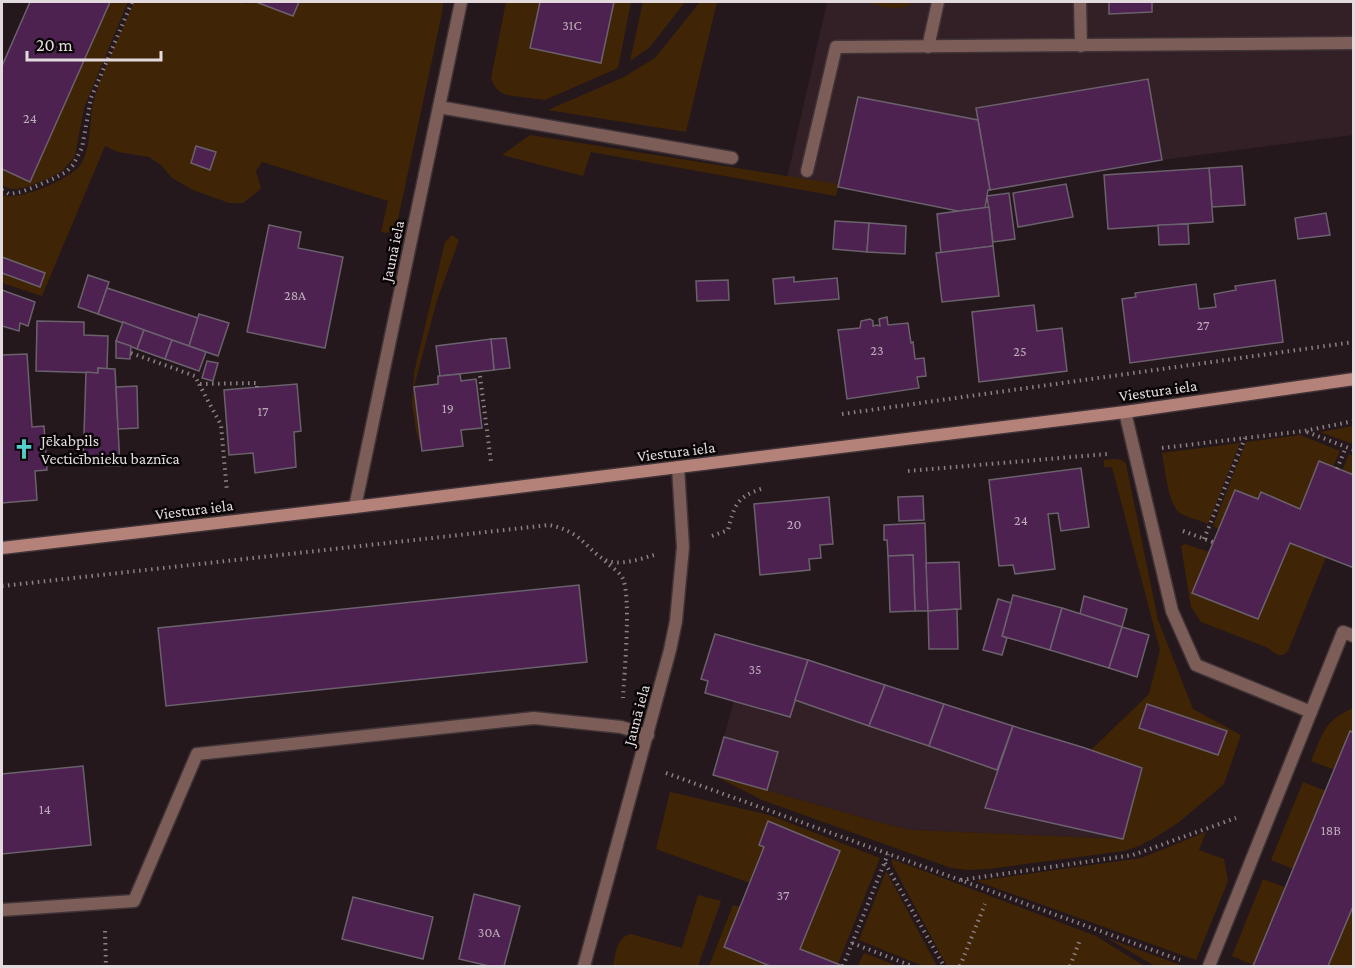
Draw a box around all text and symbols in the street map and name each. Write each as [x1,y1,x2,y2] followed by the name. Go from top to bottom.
[562,17,582,33] house number: 31C
[27,24,160,62] scale bar
[36,35,73,55] text: 20 m
[23,110,37,126] house number: 24
[377,218,408,286] street label: Jaunā iela
[284,287,306,303] house number: 28A
[1197,317,1210,333] house number: 27
[870,342,884,358] house number: 23
[1013,343,1027,359] house number: 25
[1118,377,1199,404] street label: Viestura iela
[442,400,454,416] house number: 19
[257,403,269,419] house number: 17
[39,432,180,467] place label: Jēkabpils Vecticībnieku baznīca
[12,437,36,461] church icon: Jēkabpils Vecticībnieku baznīca
[636,438,717,465] street label: Viestura iela
[154,496,235,523] street label: Viestura iela
[1014,512,1028,528] house number: 24
[787,516,801,532] house number: 20
[748,661,762,677] house number: 35
[620,682,654,750] street label: Jaunā iela
[39,801,51,817] house number: 14
[1321,822,1341,838] house number: 18B
[777,887,790,903] house number: 37
[478,924,500,940] house number: 30A

